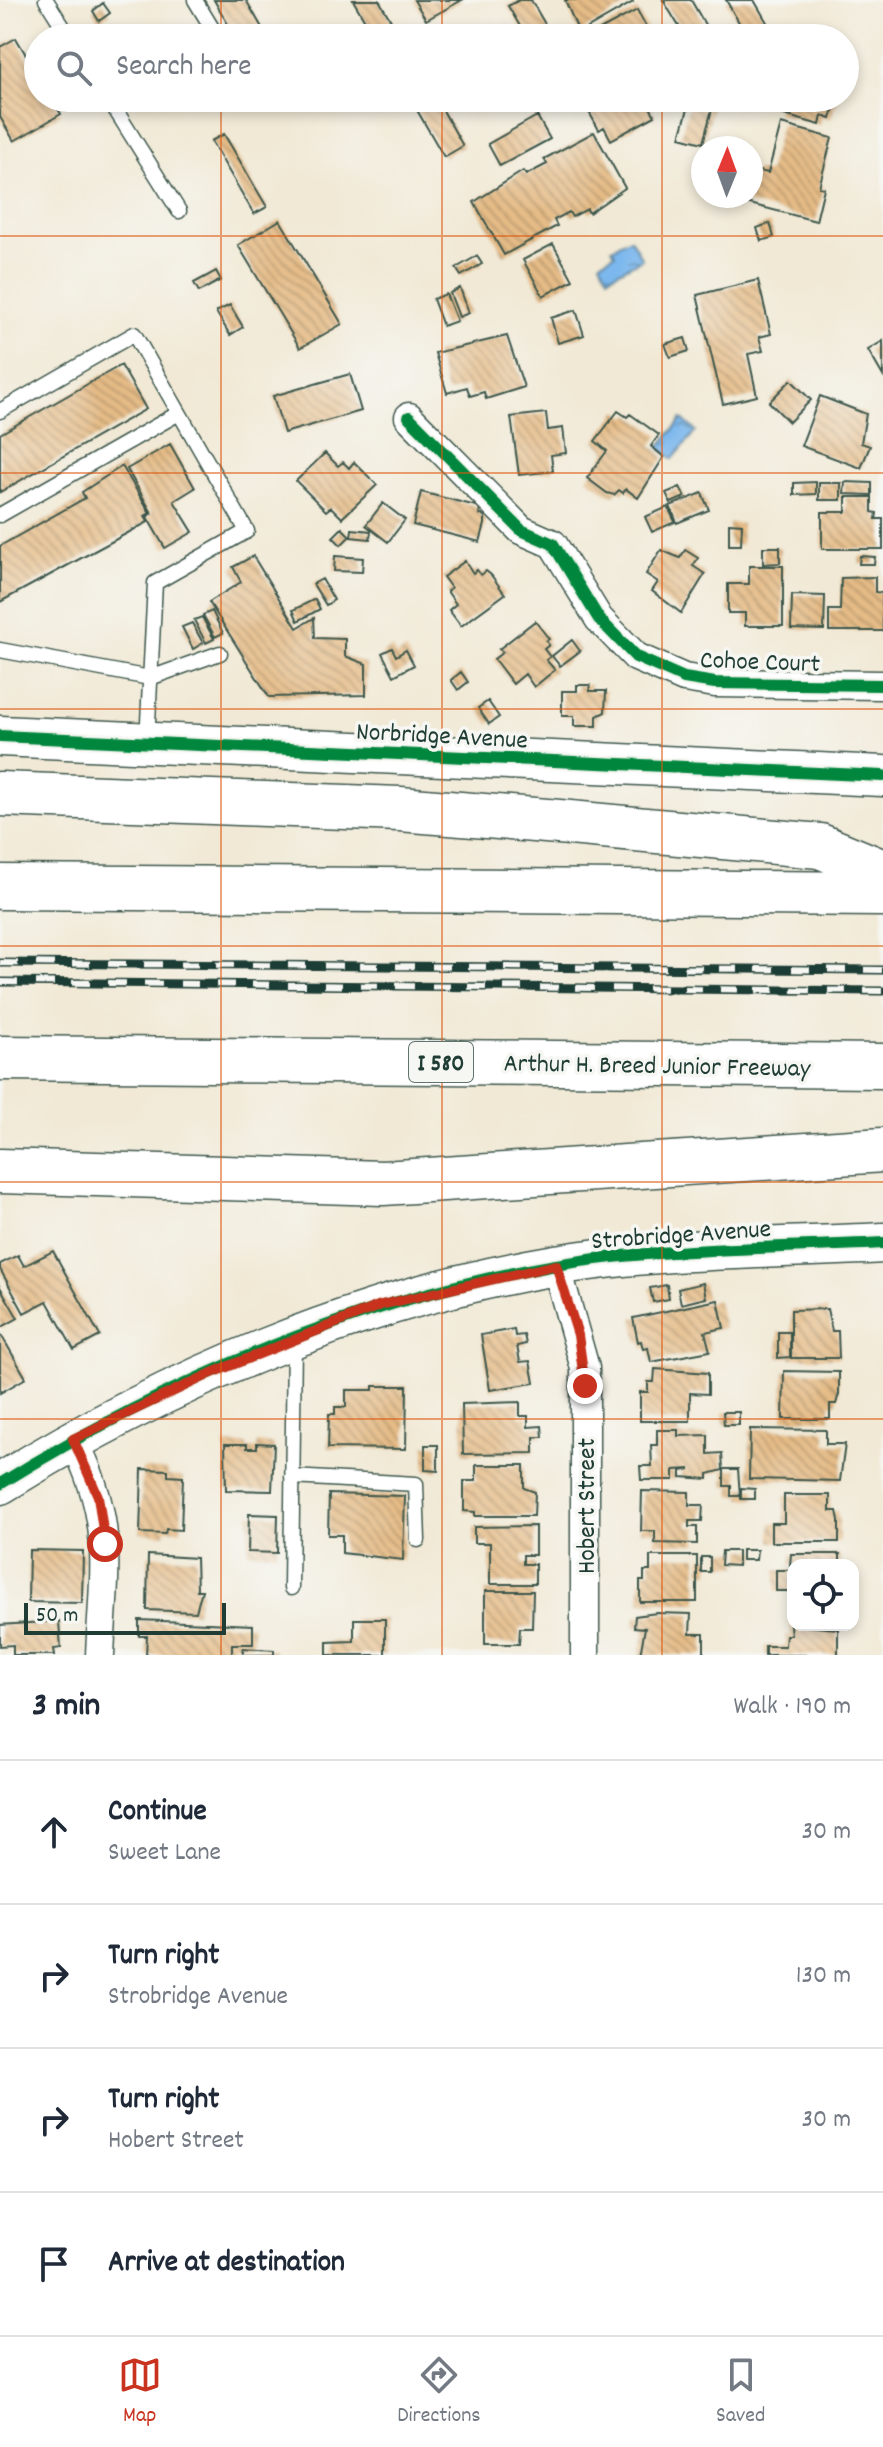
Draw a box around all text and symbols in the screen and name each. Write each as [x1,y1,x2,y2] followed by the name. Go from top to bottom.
[24,24,859,112] search box
[52,46,96,90] icon: search
[116,47,252,90] text: Search here
[691,136,763,208] north arrow
[699,643,821,684] street label: Cohoe Court
[355,715,529,760] street label: Norbridge Avenue
[409,1042,473,1082] road number: I 580
[503,1046,811,1089] street label: Arthur H. Breed Junior Freeway
[590,1212,772,1261] street label: Strobridge Avenue
[567,1368,603,1404] route end
[570,1438,607,1574] street label: Hobert Street
[87,1526,123,1562] route start
[787,1559,859,1631] map controls
[787,1559,859,1631] button: locate
[24,1599,226,1635] scale bar
[36,1601,78,1632] text: 50 m
[32,1683,100,1732] text: 3 min
[734,1689,851,1726] text: Walk · 190 m
[108,1792,207,1835] text: Continue
[32,1810,76,1854] icon: ahead
[801,1814,851,1851] text: 30 m
[108,1835,221,1872] text: Sweet Lane
[108,1936,219,1979] text: Turn right
[32,1954,76,1998] icon: right
[796,1958,851,1995] text: 130 m
[108,1979,288,2016] text: Strobridge Avenue
[108,2080,219,2123] text: Turn right
[32,2098,76,2142] icon: right
[801,2102,851,2139] text: 30 m
[108,2123,244,2160] text: Hobert Street
[32,2242,76,2286] icon: arrive
[108,2243,345,2286] text: Arrive at destination
[118,2353,162,2432] tab: Map
[397,2353,481,2432] tab: Directions
[716,2353,765,2432] tab: Saved

